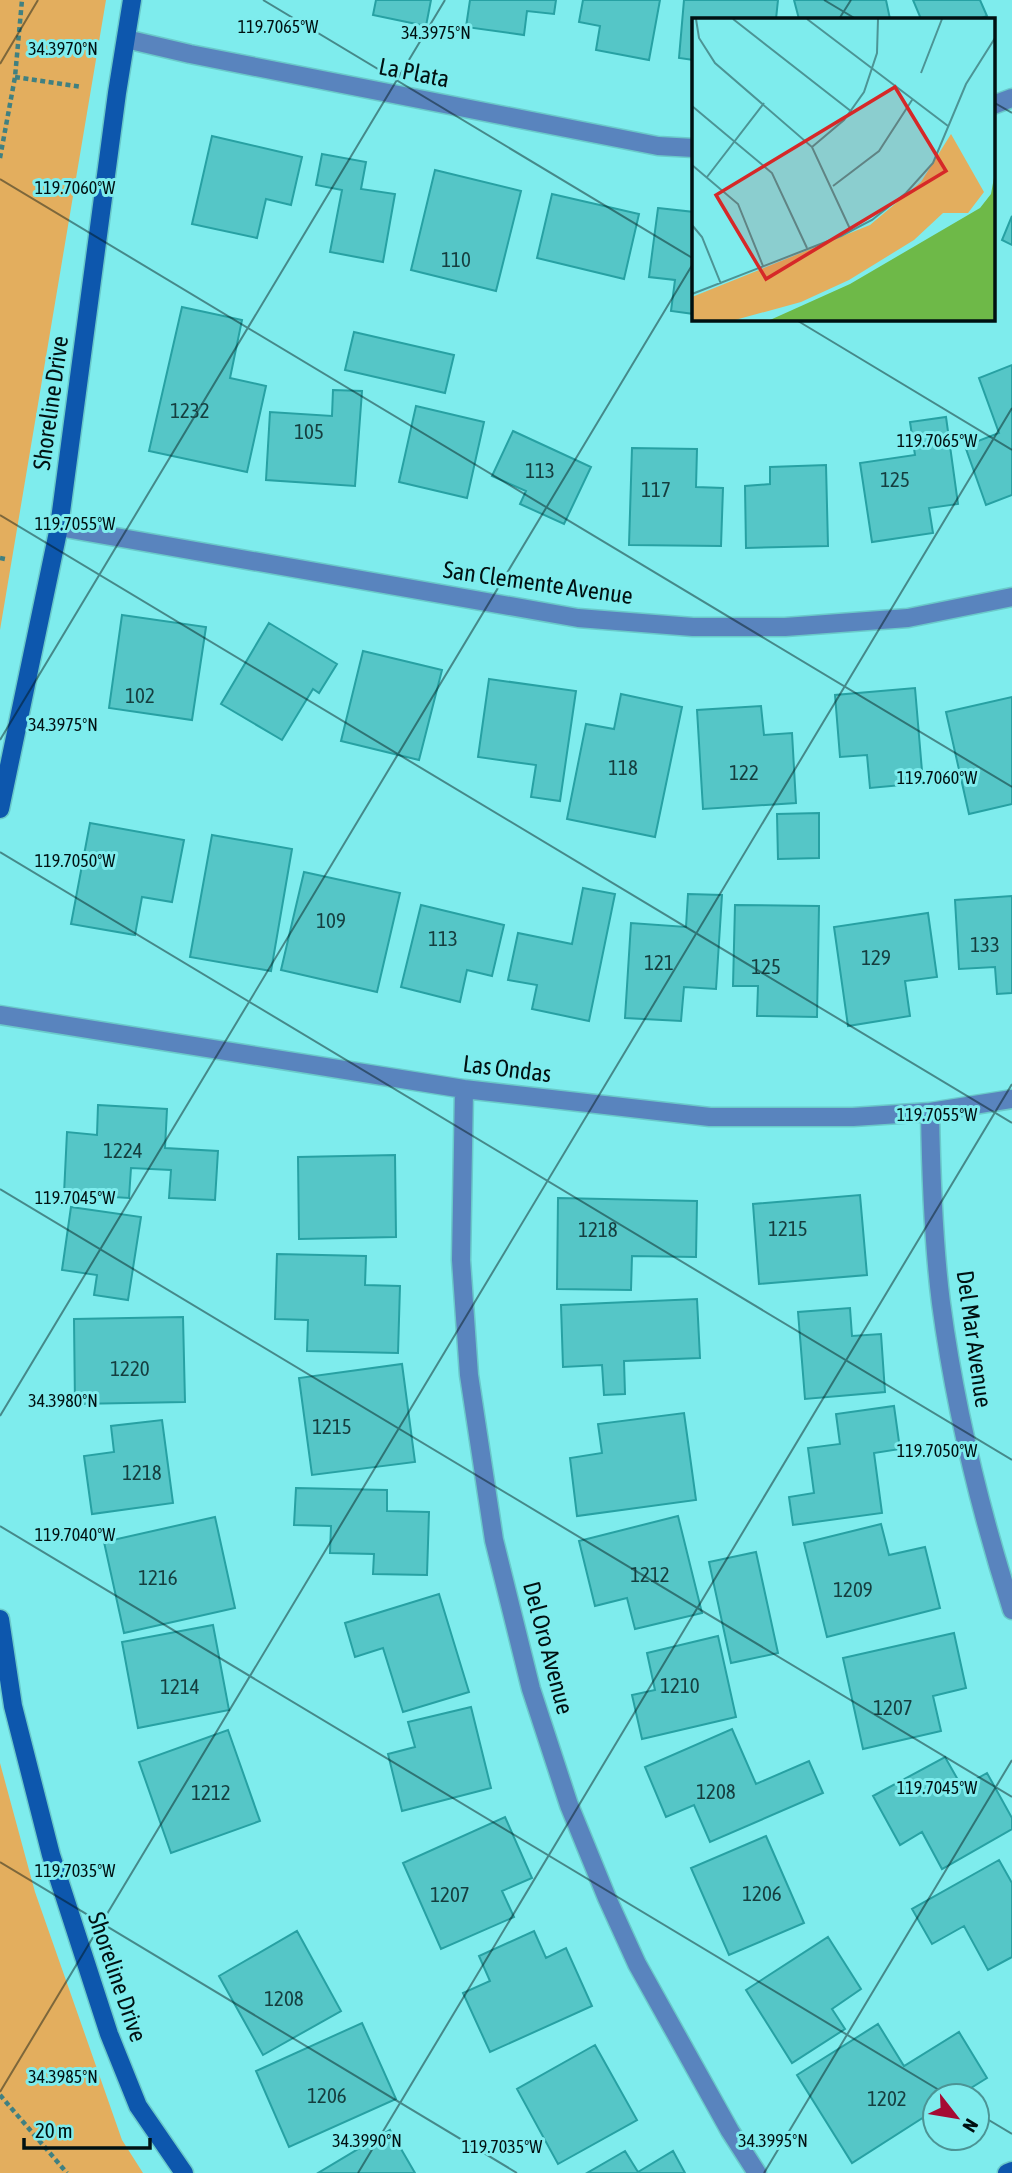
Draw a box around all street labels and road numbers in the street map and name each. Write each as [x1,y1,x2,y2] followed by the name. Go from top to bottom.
[377,52,452,93] street label: La Plata
[28,334,73,472] street label: Shoreline Drive
[442,556,635,609] street label: San Clemente Avenue
[461,1050,553,1087] street label: Las Ondas
[952,1269,997,1409] street label: Del Mar Avenue
[518,1579,579,1717] street label: Del Oro Avenue
[83,1908,152,2045] street label: Shoreline Drive

